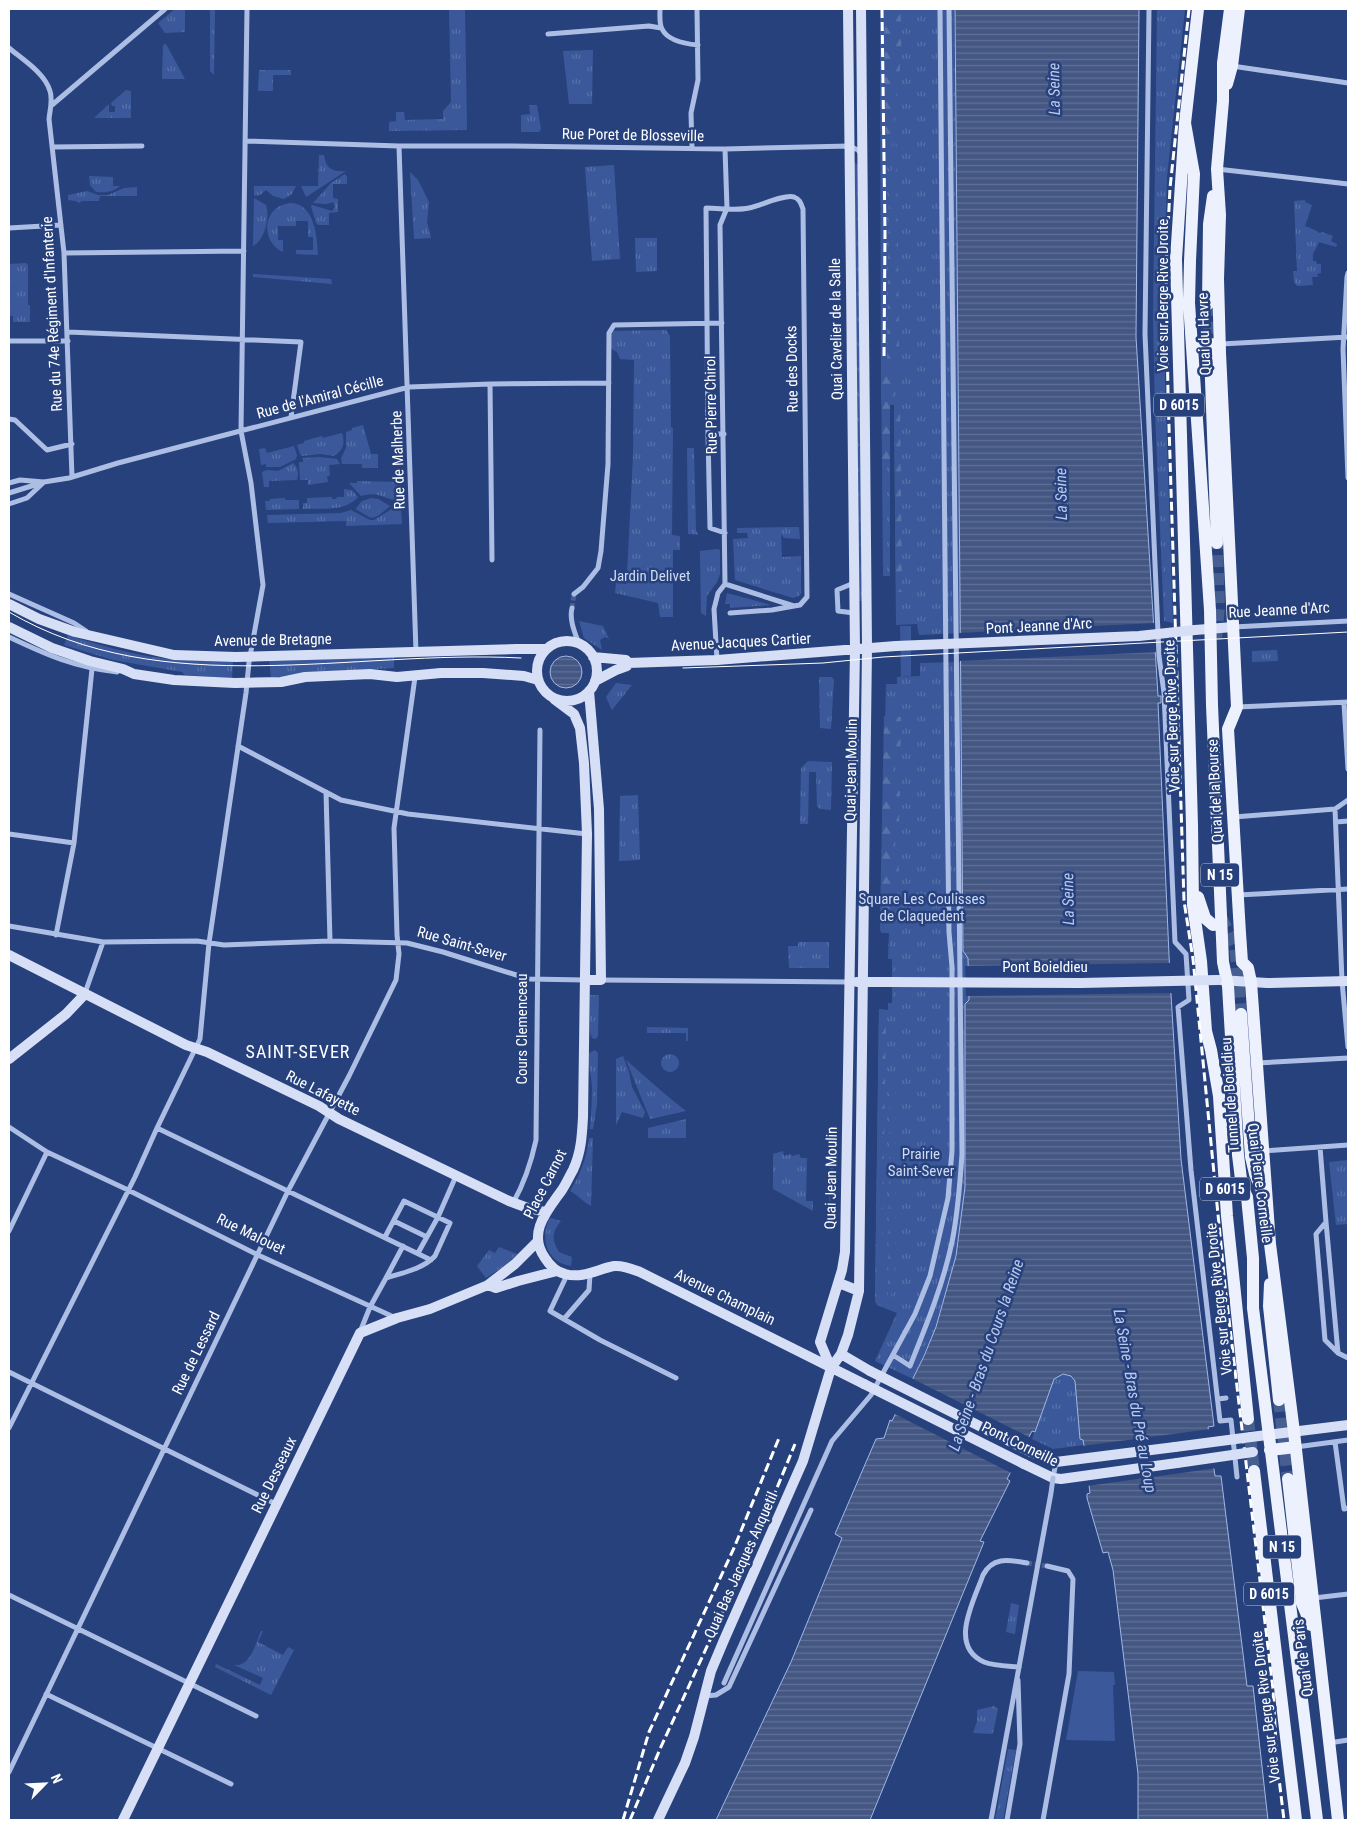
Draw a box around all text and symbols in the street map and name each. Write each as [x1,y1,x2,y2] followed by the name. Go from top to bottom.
[1044,63,1064,115] water label: La Seine
[562,125,704,145] street label: Rue Poret de Blosseville
[38,216,66,412] street label: Rue du 74e Régiment d'Infanterie
[1154,219,1172,371] street label: Voie sur Berge Rive Droite
[826,258,846,400] street label: Quai Cavelier de la Salle
[1194,292,1214,376] street label: Quai du Havre
[782,325,802,413] street label: Rue des Docks
[701,356,721,454] street label: Rue Pierre Chirol
[255,371,385,423] street label: Rue de l'Amiral Cécille
[1154,394,1204,416] road number: D 6015
[387,410,409,510] street label: Rue de Malherbe
[1051,468,1071,520] water label: La Seine
[610,567,690,585] park label: Jardin Delivet
[1228,598,1330,622] street label: Rue Jeanne d'Arc
[985,614,1093,638] street label: Pont Jeanne d'Arc
[671,629,812,655] street label: Avenue Jacques Cartier
[214,630,332,650] street label: Avenue de Bretagne
[1160,639,1184,793] street label: Voie sur Berge Rive Droite
[841,718,861,822] street label: Quai Jean Moulin
[1203,739,1227,843] street label: Quai de la Bourse
[1201,864,1239,886] road number: N 15
[1058,873,1078,925] water label: La Seine
[859,890,986,925] park label: Square Les Coulisses de Claquedent
[415,923,509,965] street label: Rue Saint-Sever
[1002,958,1088,976] street label: Pont Boieldieu
[513,973,531,1085] street label: Cours Clemenceau
[1217,1037,1243,1153] street label: Tunnel de Boieldieu
[246,1041,350,1062] district label: SAINT-SEVER
[283,1067,363,1119] street label: Rue Lafayette
[1244,1122,1276,1244] street label: Quai Pierre Corneille
[821,1126,841,1230] street label: Quai Jean Moulin
[888,1145,955,1180] park label: Prairie Saint-Sever
[520,1146,570,1222] street label: Place Carnot
[1200,1178,1250,1200] road number: D 6015
[214,1210,288,1258] street label: Rue Malouet
[1202,1222,1236,1376] street label: Voie sur Berge Rive Droite
[944,1257,1028,1453] water label: La Seine - Bras du Cours la Reine
[672,1265,778,1329] street label: Avenue Champlain
[168,1308,224,1398] street label: Rue de Lessard
[1109,1308,1161,1494] water label: La Seine - Bras du Pré au Loup
[979,1418,1061,1470] street label: Pont Corneille
[248,1433,300,1516] street label: Rue Desseaux
[701,1489,781,1641] street label: Quai Bas Jacques Anquetil
[1263,1535,1301,1558] road number: N 15
[1244,1582,1294,1606] road number: D 6015
[1289,1618,1317,1698] street label: Quai de Paris
[1248,1630,1284,1784] street label: Voie sur Berge Rive Droite
[20,1759,70,1809] north arrow
[48,1772,66,1786] text: N

